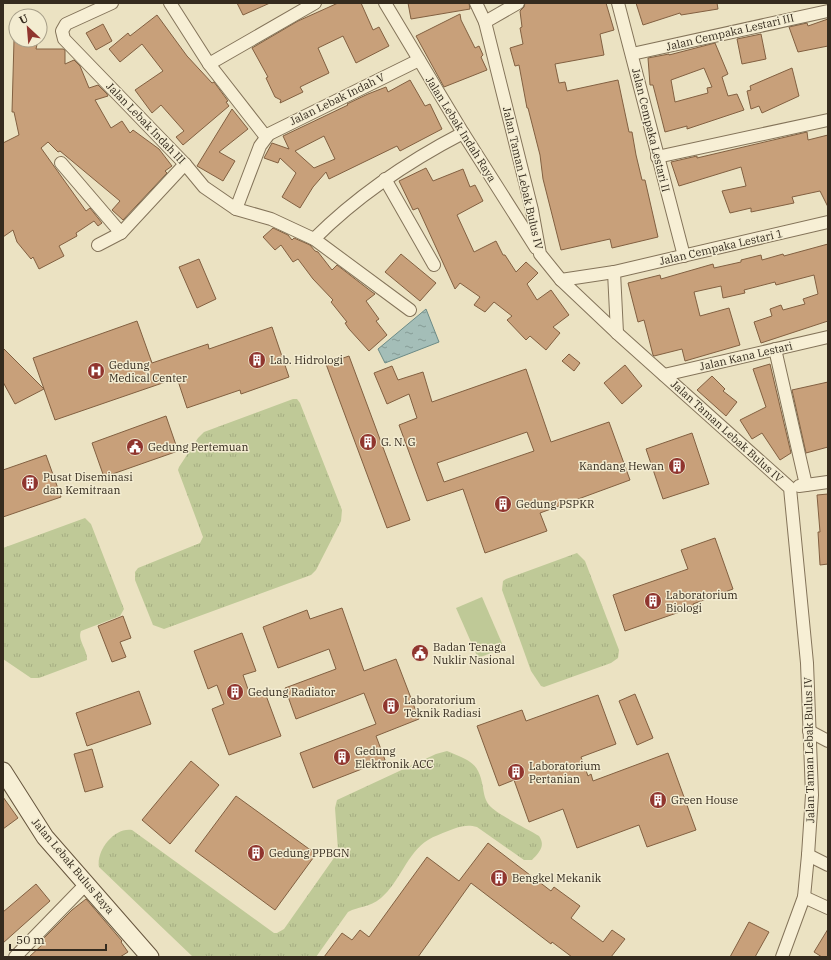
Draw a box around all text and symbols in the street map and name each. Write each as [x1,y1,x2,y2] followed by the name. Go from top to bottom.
[8,8,48,48] north arrow
[665,10,796,54] street label: Jalan Cempaka Lestari III
[17,11,31,27] text: U
[629,67,673,194] street label: Jalan Cempaka Lestari II
[287,70,388,128] street label: Jalan Lebak Indah V
[423,74,499,184] street label: Jalan Lebak Indah Raya
[103,79,189,167] street label: Jalan Lebak Indah III
[500,105,546,251] street label: Jalan Taman Lebak Bulus IV
[658,226,784,268] street label: Jalan Cempaka Lestari 1
[698,338,794,374] street label: Jalan Kana Lestari
[247,350,267,370] building icon: Lab. Hidrologi
[270,353,344,367] place label: Lab. Hidrologi
[109,358,187,385] place label: Gedung Medical Center
[86,361,106,381] hospital icon: Gedung Medical Center
[668,377,786,486] street label: Jalan Taman Lebak Bulus IV
[358,432,378,452] building icon: G. N. G
[381,435,416,449] place label: G. N. G
[125,437,145,457] public building icon: Gedung Pertemuan
[148,440,249,454] place label: Gedung Pertemuan
[667,456,687,476] building icon: Kandang Hewan
[579,459,664,473] place label: Kandang Hewan
[43,470,133,497] place label: Pusat Diseminasi dan Kemitraan
[20,473,40,493] building icon: Pusat Diseminasi dan Kemitraan
[493,494,513,514] building icon: Gedung PSPKR
[516,497,595,511] place label: Gedung PSPKR
[666,588,738,615] place label: Laboratorium Biologi
[643,591,663,611] building icon: Laboratorium Biologi
[433,640,515,667] place label: Badan Tenaga Nuklir Nasional
[410,643,430,663] public building icon: Badan Tenaga Nuklir Nasional
[801,676,817,823] street label: Jalan Taman Lebak Bulus IV
[225,682,245,702] building icon: Gedung Radiator
[248,685,336,699] place label: Gedung Radiator
[404,693,481,720] place label: Laboratorium Teknik Radiasi
[381,696,401,716] building icon: Laboratorium Teknik Radiasi
[355,744,433,771] place label: Gedung Elektronik ACC
[332,747,352,767] building icon: Gedung Elektronik ACC
[529,759,601,786] place label: Laboratorium Pertanian
[506,762,526,782] building icon: Laboratorium Pertanian
[648,790,668,810] building icon: Green House
[671,793,738,807] place label: Green House
[29,815,117,917] street label: Jalan Lebak Bulus Raya
[246,843,266,863] building icon: Gedung PPBGN
[269,846,350,860] place label: Gedung PPBGN
[489,868,509,888] building icon: Bengkel Mekanik
[512,871,602,885] place label: Bengkel Mekanik
[10,926,106,952] scale bar
[16,932,45,947] text: 50 m

